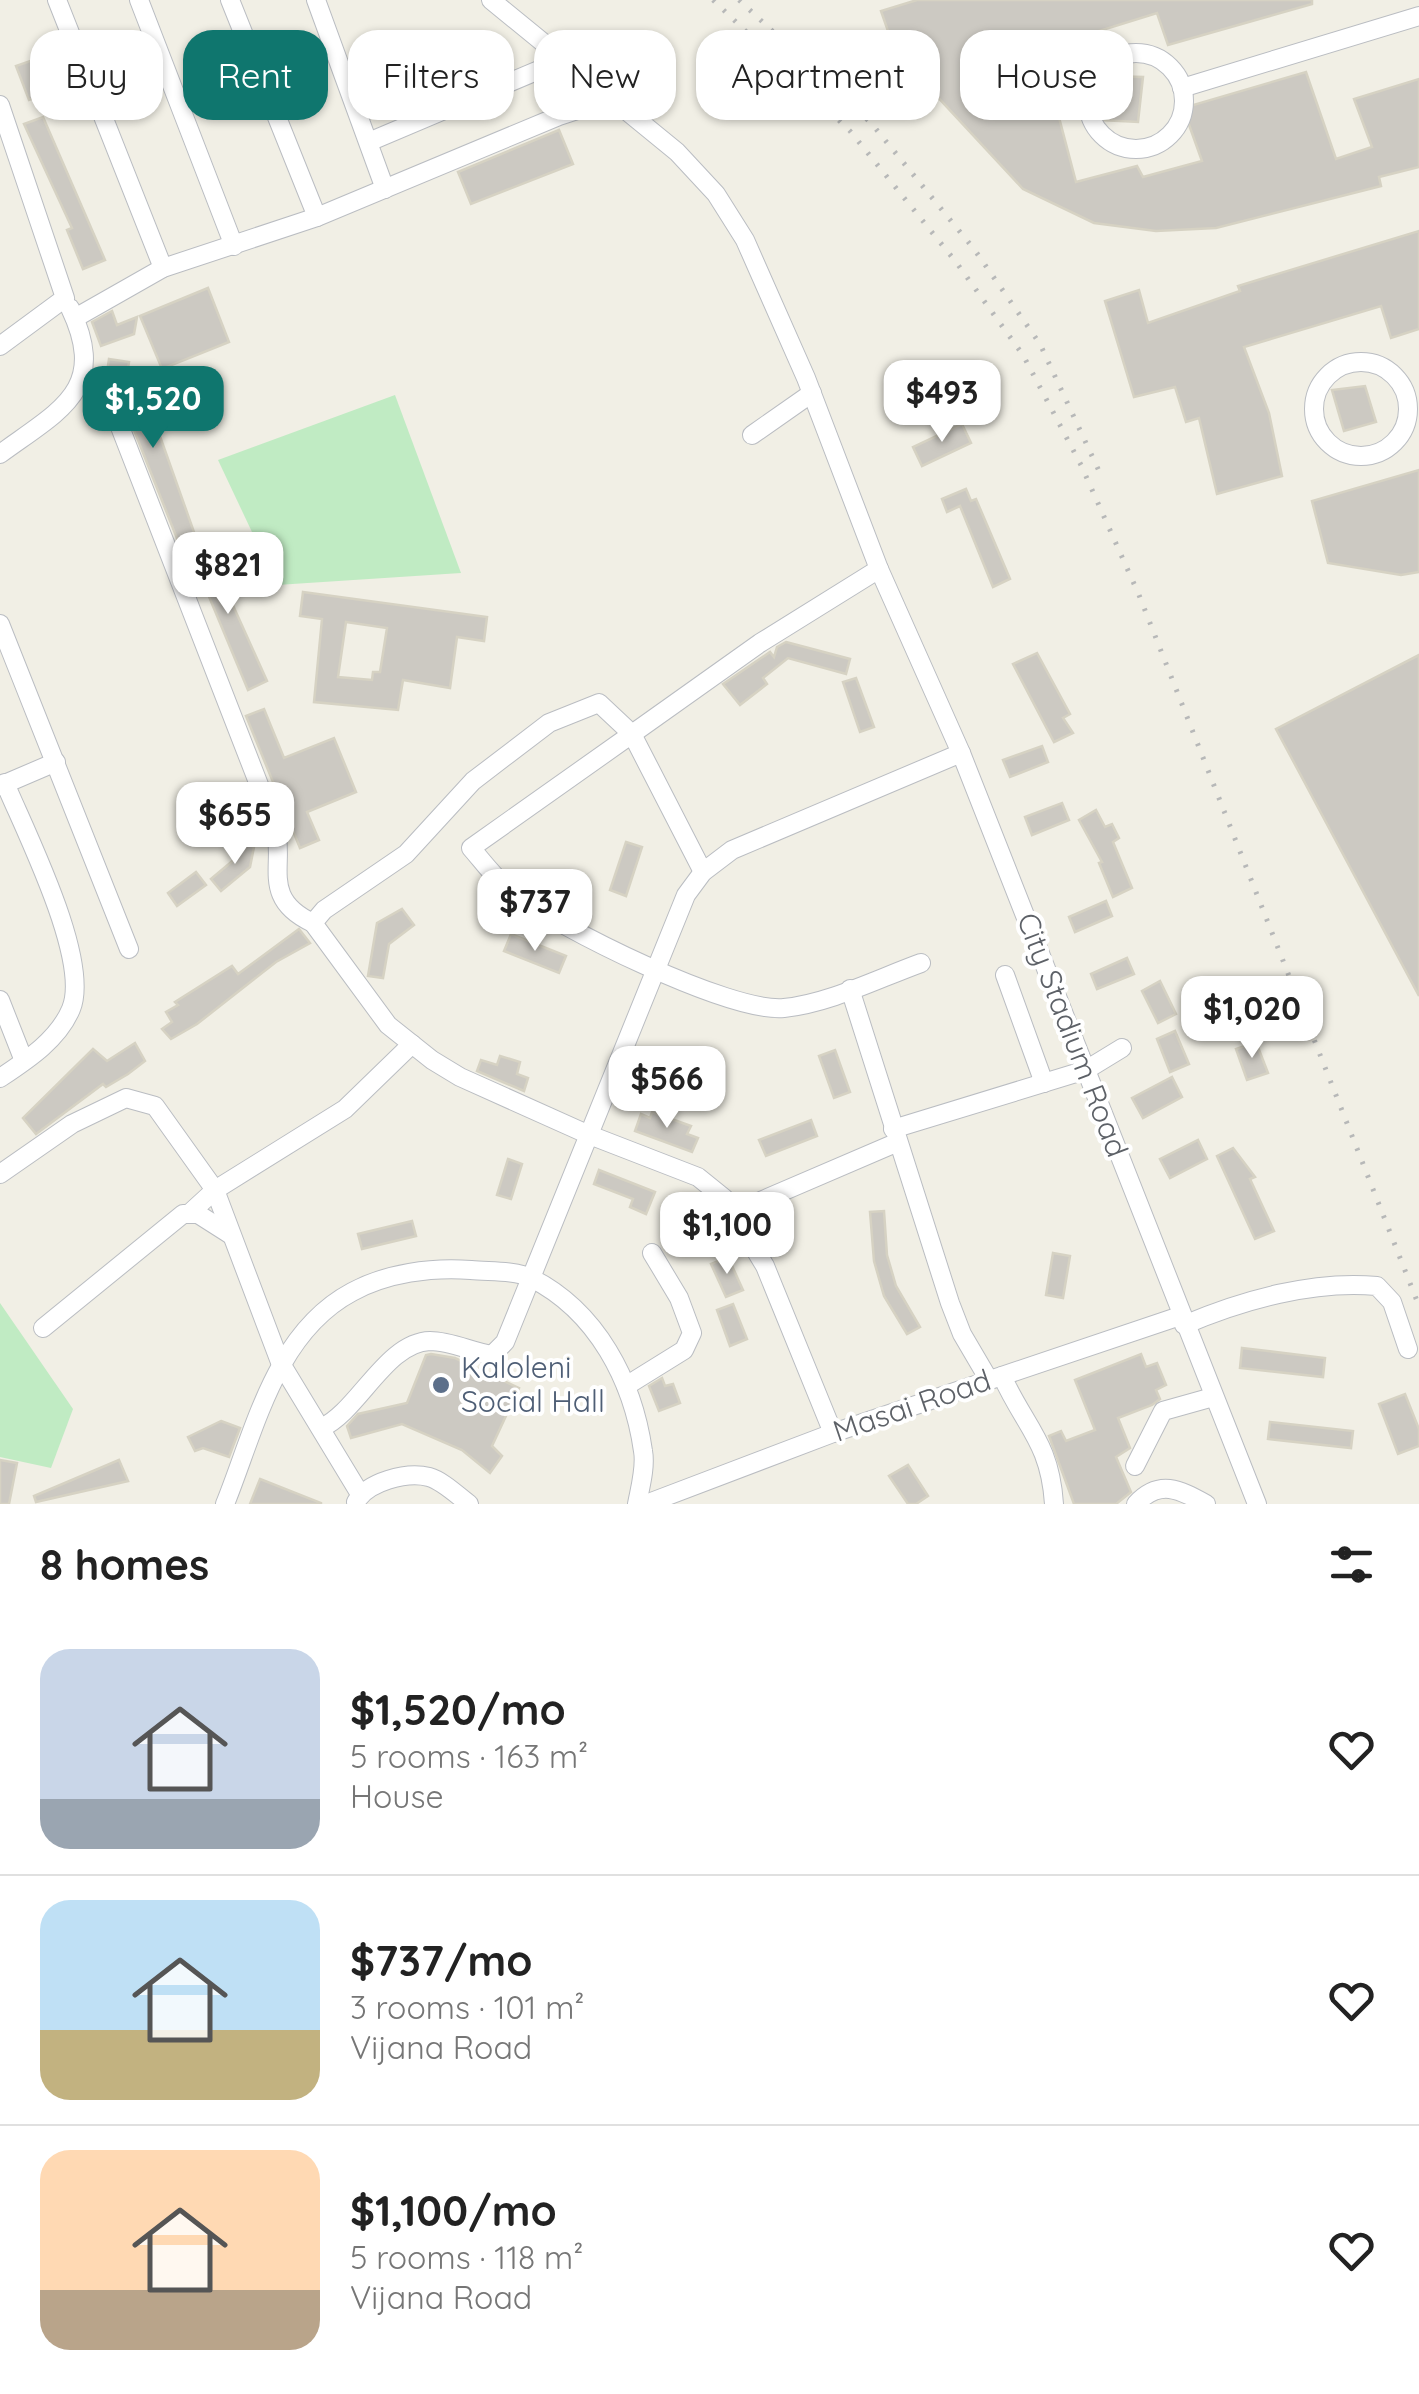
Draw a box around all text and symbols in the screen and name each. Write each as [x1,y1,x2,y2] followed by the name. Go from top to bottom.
[30,30,163,120] chip: Buy
[183,30,328,120] chip: Rent
[348,30,514,120] chip: Filters
[534,30,676,120] chip: New
[696,30,940,120] chip: Apartment
[960,30,1133,120] chip: House
[883,360,1001,445] pin: $493
[72,366,234,451] pin: $1,520
[906,372,978,412] text: $493
[105,378,201,418] text: $1,520
[169,532,287,617] pin: $821
[194,544,262,584] text: $821
[176,782,294,867] pin: $655
[198,794,272,834] text: $655
[476,869,594,954] pin: $737
[499,881,571,921] text: $737
[1009,907,1137,1162] street label: City Stadium Road
[1171,976,1333,1061] pin: $1,020
[1203,988,1301,1028] text: $1,020
[608,1046,726,1131] pin: $566
[631,1058,703,1098] text: $566
[646,1192,808,1277] pin: $1,100
[682,1204,772,1244] text: $1,100
[461,1348,605,1420] place label: Kaloleni Social Hall
[828,1360,996,1450] street label: Masai Road
[430,1374,452,1396] marker: Kaloleni Social Hall
[1324,1537,1379,1592] icon: filters
[40,1538,209,1591] text: 8 homes
[350,1683,566,1736] text: $1,520/mo
[120,1689,240,1809] icon: home
[1324,1722,1379,1777] icon: heart
[350,1736,588,1776] text: 5 rooms · 163 m²
[350,1776,444,1816] text: House
[350,1934,533,1987] text: $737/mo
[120,1940,240,2060] icon: home
[1324,1973,1379,2028] icon: heart
[350,1987,584,2027] text: 3 rooms · 101 m²
[350,2027,532,2067] text: Vijana Road
[350,2184,557,2237] text: $1,100/mo
[120,2190,240,2310] icon: home
[1324,2223,1379,2278] icon: heart
[350,2237,583,2277] text: 5 rooms · 118 m²
[350,2277,532,2317] text: Vijana Road

